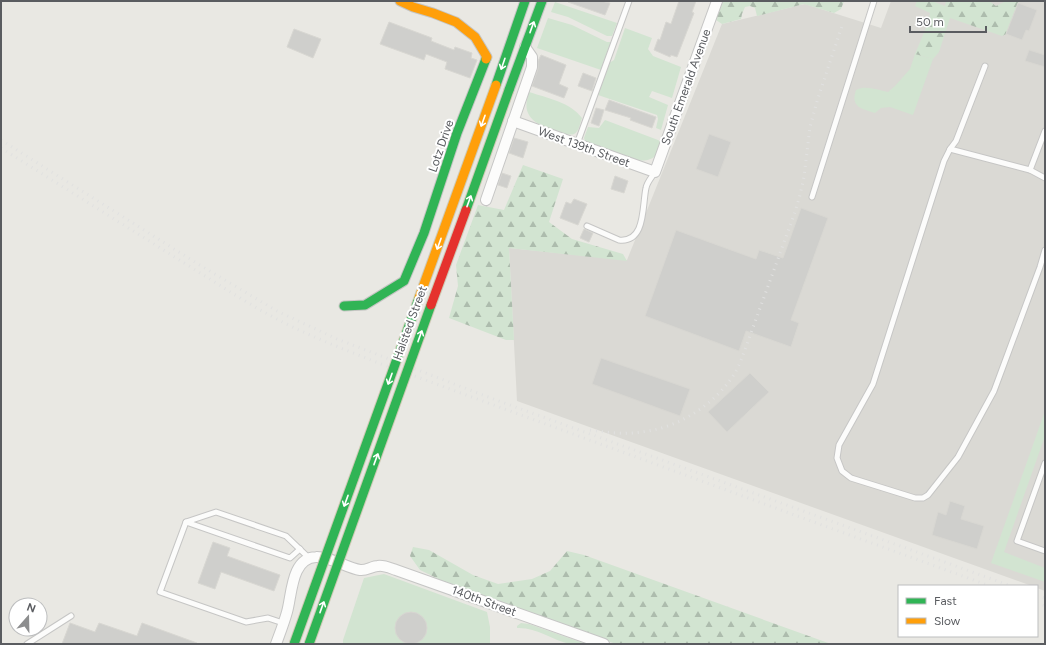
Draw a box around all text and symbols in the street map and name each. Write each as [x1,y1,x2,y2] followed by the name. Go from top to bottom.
[910,8,986,34] scale bar
[916,15,944,29] text: 50 m
[529,21,537,33] one-way arrow
[658,27,714,147] street label: South Emerald Avenue
[499,58,507,70] one-way arrow
[479,115,486,128] one-way arrow
[426,118,457,174] street label: Lotz Drive
[536,124,632,170] street label: West 139th Street
[466,195,473,208] one-way arrow
[435,237,442,250] one-way arrow
[390,284,430,362] street label: Halsted Street
[417,330,424,343] one-way arrow
[386,372,393,385] one-way arrow
[372,453,380,465] one-way arrow
[341,495,349,507] one-way arrow
[450,583,519,619] street label: 140th Street
[898,585,1038,637] legend
[934,594,957,608] text: Fast
[8,597,48,637] north arrow
[25,601,37,616] text: N
[319,601,326,614] one-way arrow
[934,614,961,628] text: Slow

